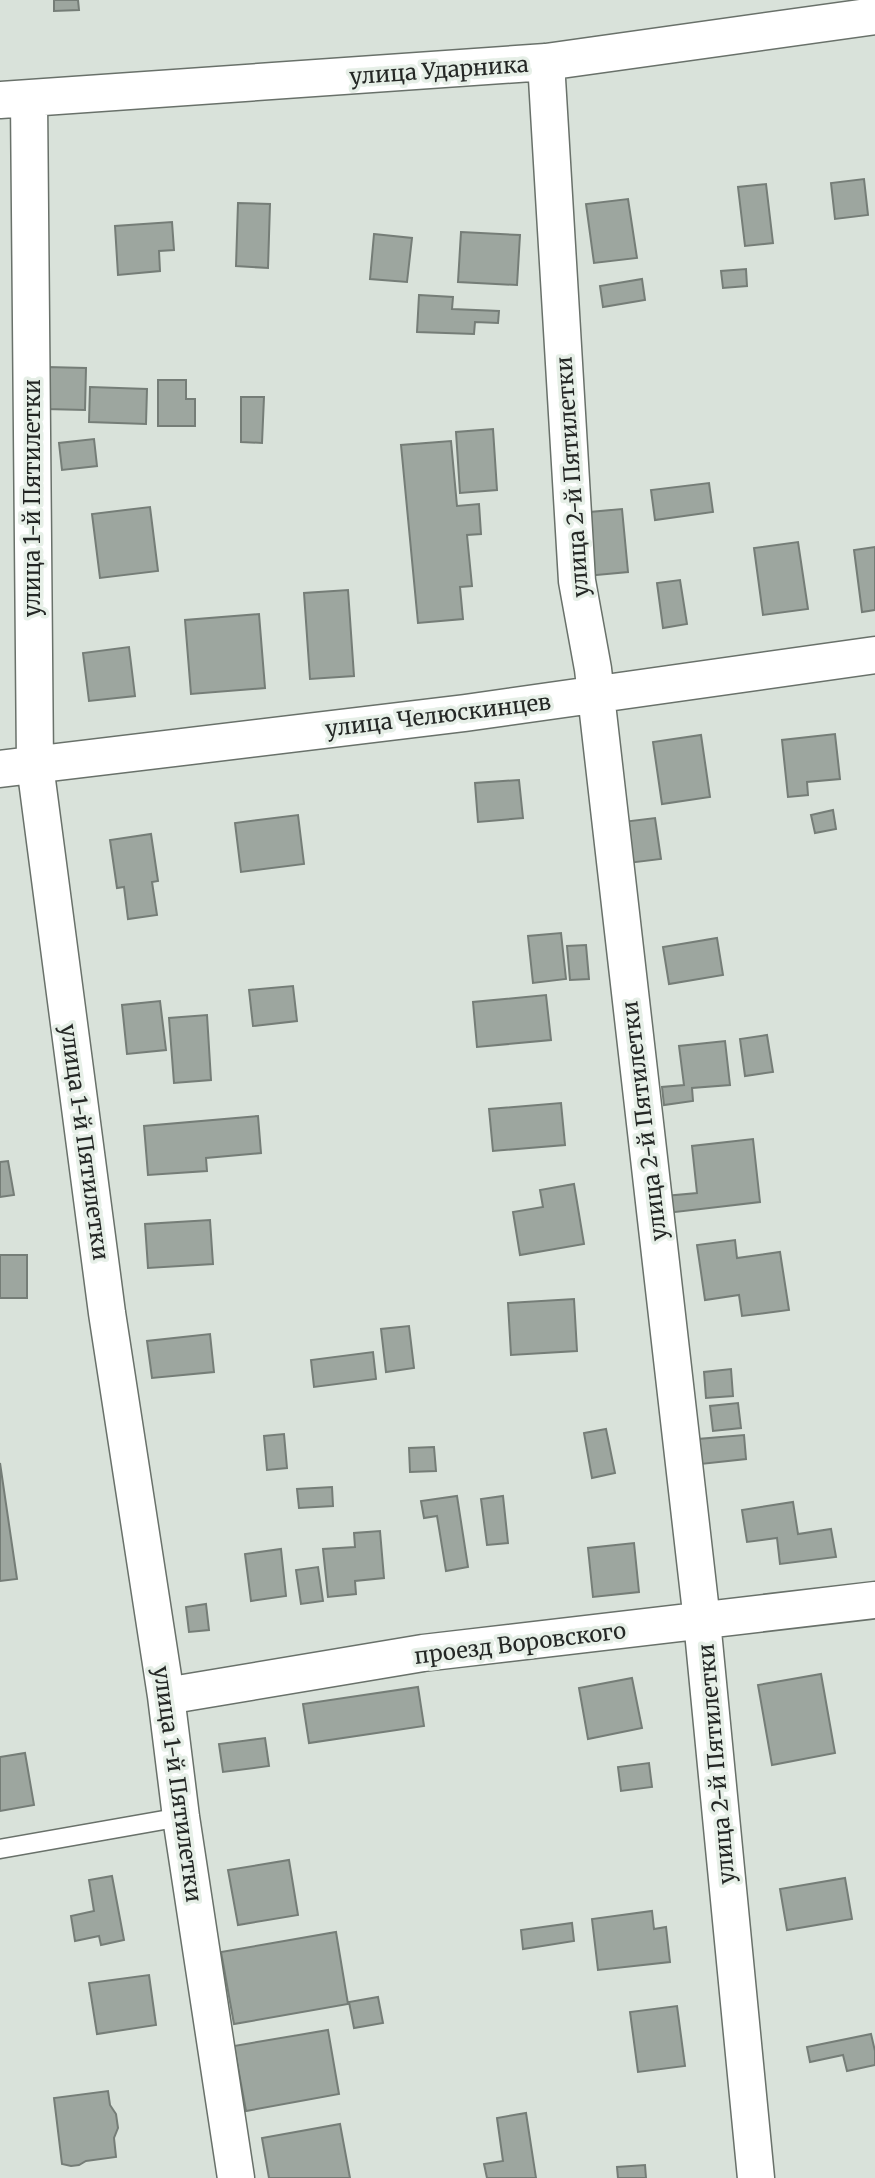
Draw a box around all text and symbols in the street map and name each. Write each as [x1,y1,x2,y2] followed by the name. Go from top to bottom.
[349,50,530,90] street label: улица Ударника
[550,356,594,598] street label: улица 2-й Пятилетки
[18,379,46,617] street label: улица 1-й Пятилетки
[324,687,552,743] street label: улица Челюскинцев
[615,1000,673,1242] street label: улица 2-й Пятилетки
[55,1022,115,1262] street label: улица 1-й Пятилетки
[413,1616,628,1670] street label: проезд Воровского
[692,1643,740,1885] street label: улица 2-й Пятилетки
[148,1664,208,1904] street label: улица 1-й Пятилетки

